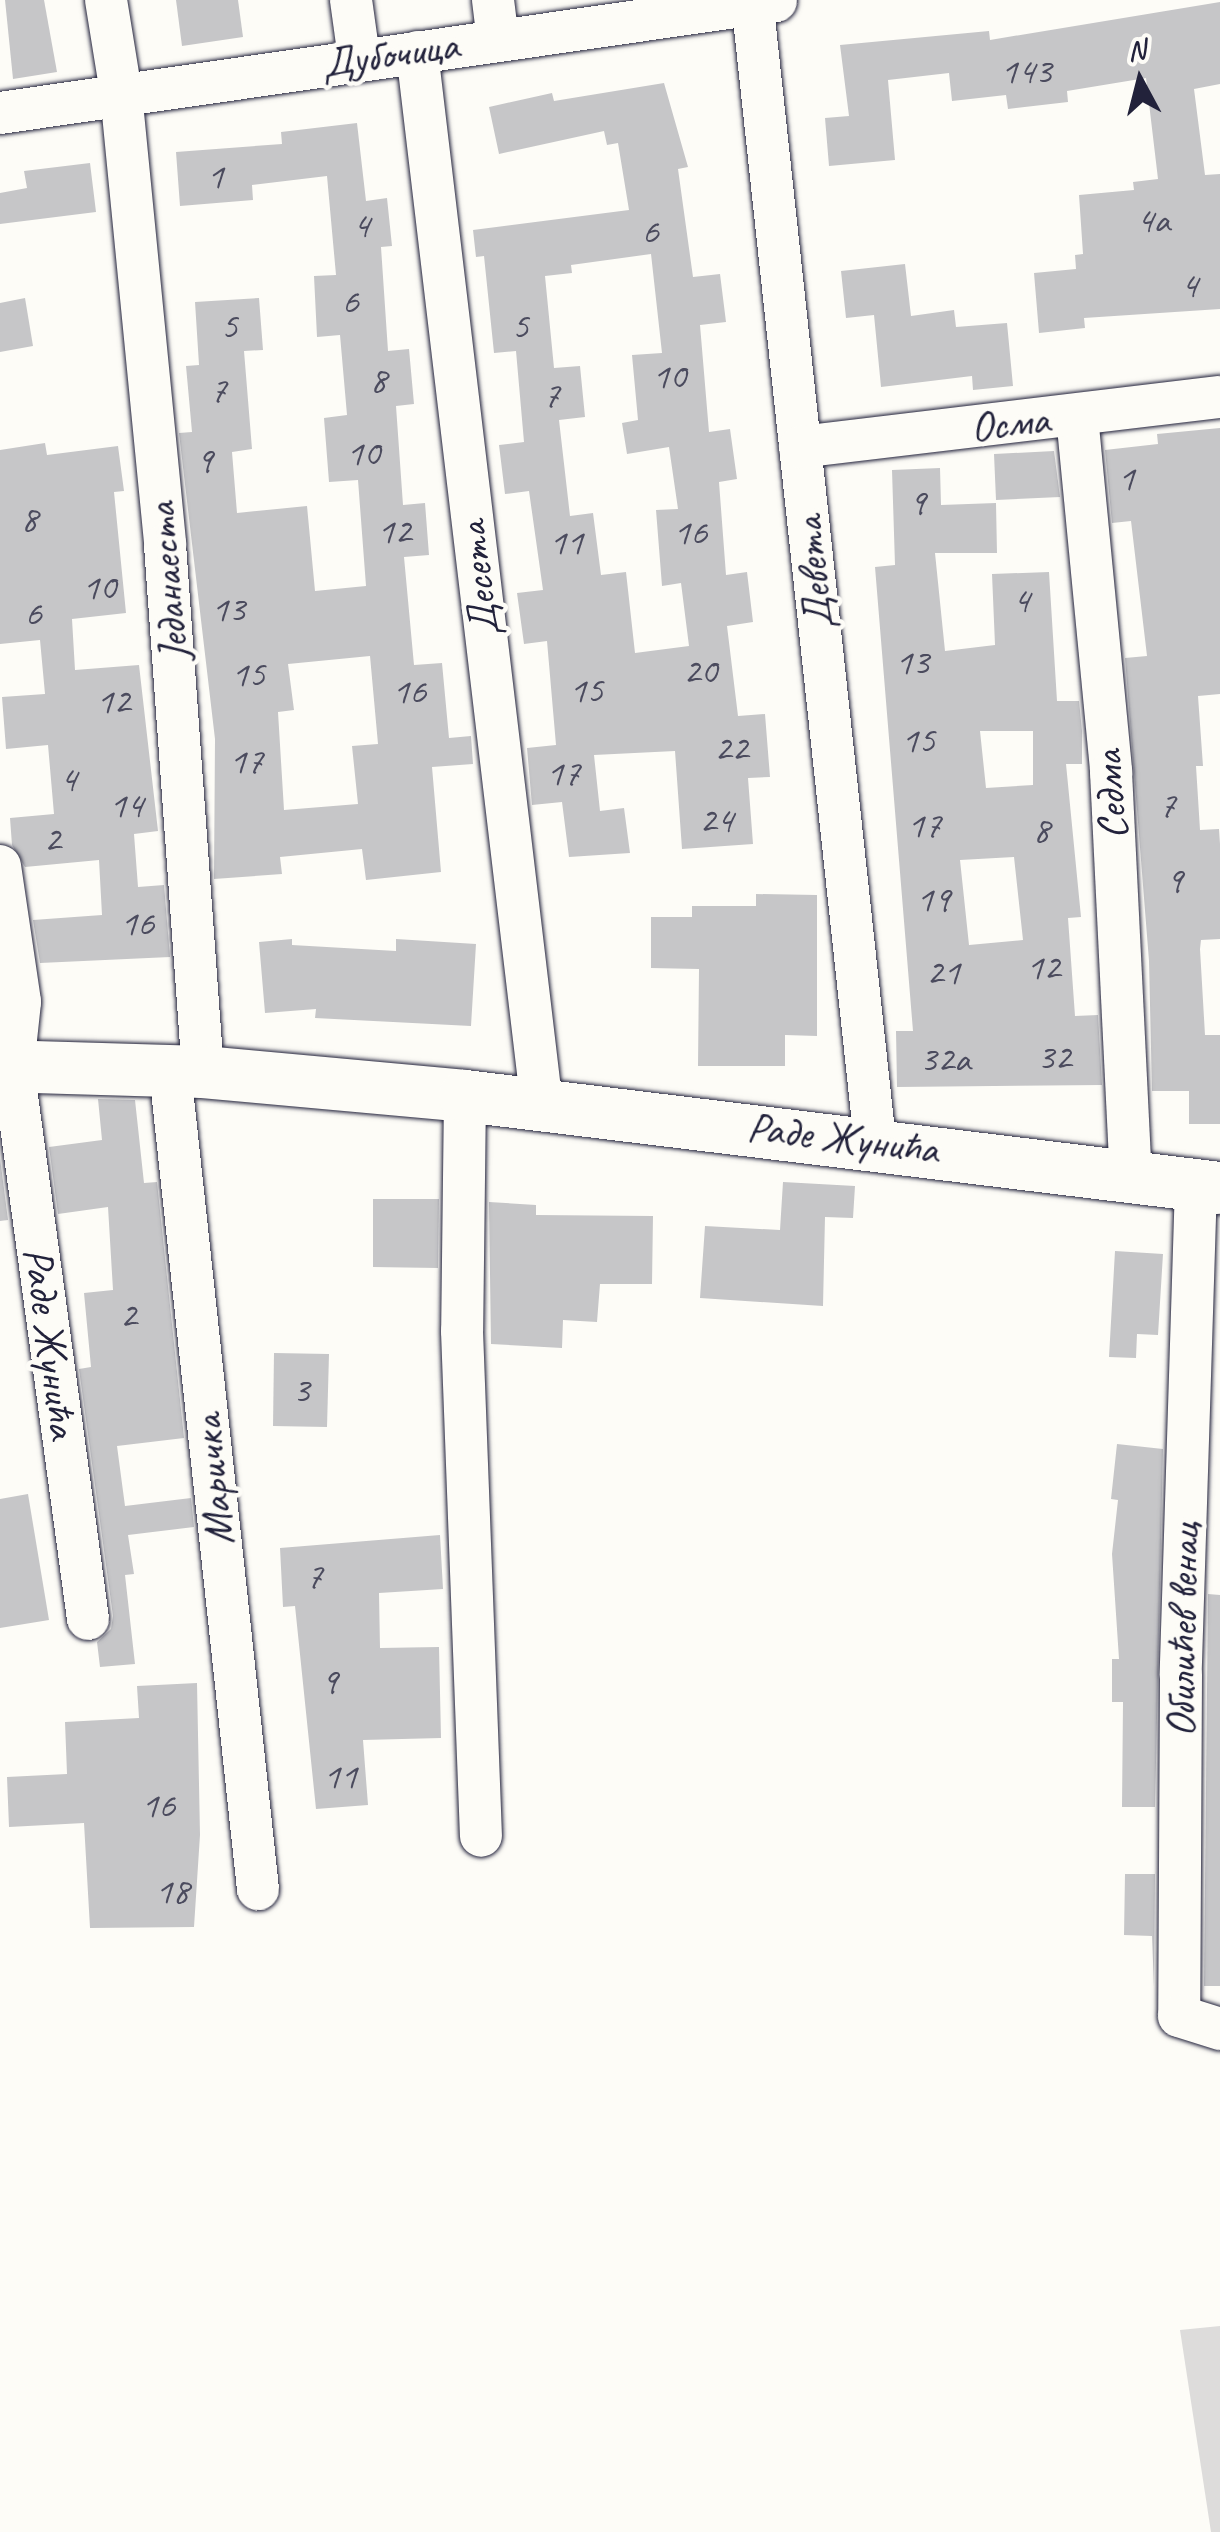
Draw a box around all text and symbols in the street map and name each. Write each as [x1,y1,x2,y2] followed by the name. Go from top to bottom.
[318,20,462,90] street label: Дубочица
[1090,30,1190,130] north arrow
[1126,31,1147,68] text: N
[1000,48,1052,94] house number: 143
[206,153,224,199] house number: 1
[1136,197,1170,243] house number: 4a
[352,202,370,248] house number: 4
[641,208,659,254] house number: 6
[1180,262,1198,308] house number: 4
[341,278,359,324] house number: 6
[220,303,238,349] house number: 5
[511,303,529,349] house number: 5
[652,353,686,399] house number: 10
[369,357,387,403] house number: 8
[209,367,227,413] house number: 7
[542,372,560,418] house number: 7
[968,395,1052,453] street label: Осма
[346,430,380,476] house number: 10
[195,437,213,483] house number: 9
[1117,455,1135,501] house number: 1
[908,479,926,525] house number: 9
[20,496,38,542] house number: 8
[136,501,200,663] street label: Једанаеста
[377,508,411,554] house number: 12
[673,509,707,555] house number: 16
[783,514,845,632] street label: Девета
[447,519,511,639] street label: Десета
[549,519,583,565] house number: 11
[82,564,116,610] house number: 10
[1012,577,1030,623] house number: 4
[211,586,245,632] house number: 13
[24,590,42,636] house number: 6
[895,639,929,685] house number: 13
[683,648,717,694] house number: 20
[231,651,265,697] house number: 15
[569,667,603,713] house number: 15
[392,668,426,714] house number: 16
[96,678,130,724] house number: 12
[901,717,935,763] house number: 15
[714,725,748,771] house number: 22
[229,738,263,784] house number: 17
[1083,749,1139,841] street label: Седма
[546,750,580,796] house number: 17
[59,756,77,802] house number: 4
[109,782,143,828] house number: 14
[1158,782,1176,828] house number: 7
[699,797,733,843] house number: 24
[907,802,941,848] house number: 17
[1032,807,1050,853] house number: 8
[43,816,61,862] house number: 2
[1165,857,1183,903] house number: 9
[916,876,950,922] house number: 19
[120,900,154,946] house number: 16
[1026,944,1060,990] house number: 12
[926,949,960,995] house number: 21
[1037,1034,1071,1080] house number: 32
[920,1036,970,1082] house number: 32a
[743,1102,943,1176] street label: Раде Жунића
[11,1242,89,1444] street label: Раде Жунића
[119,1292,137,1338] house number: 2
[292,1367,310,1413] house number: 3
[182,1412,246,1548] street label: Маричка
[1156,1523,1210,1737] street label: Обилићев венац
[305,1553,323,1599] house number: 7
[320,1658,338,1704] house number: 9
[323,1753,357,1799] house number: 11
[141,1782,175,1828] house number: 16
[155,1868,189,1914] house number: 18

